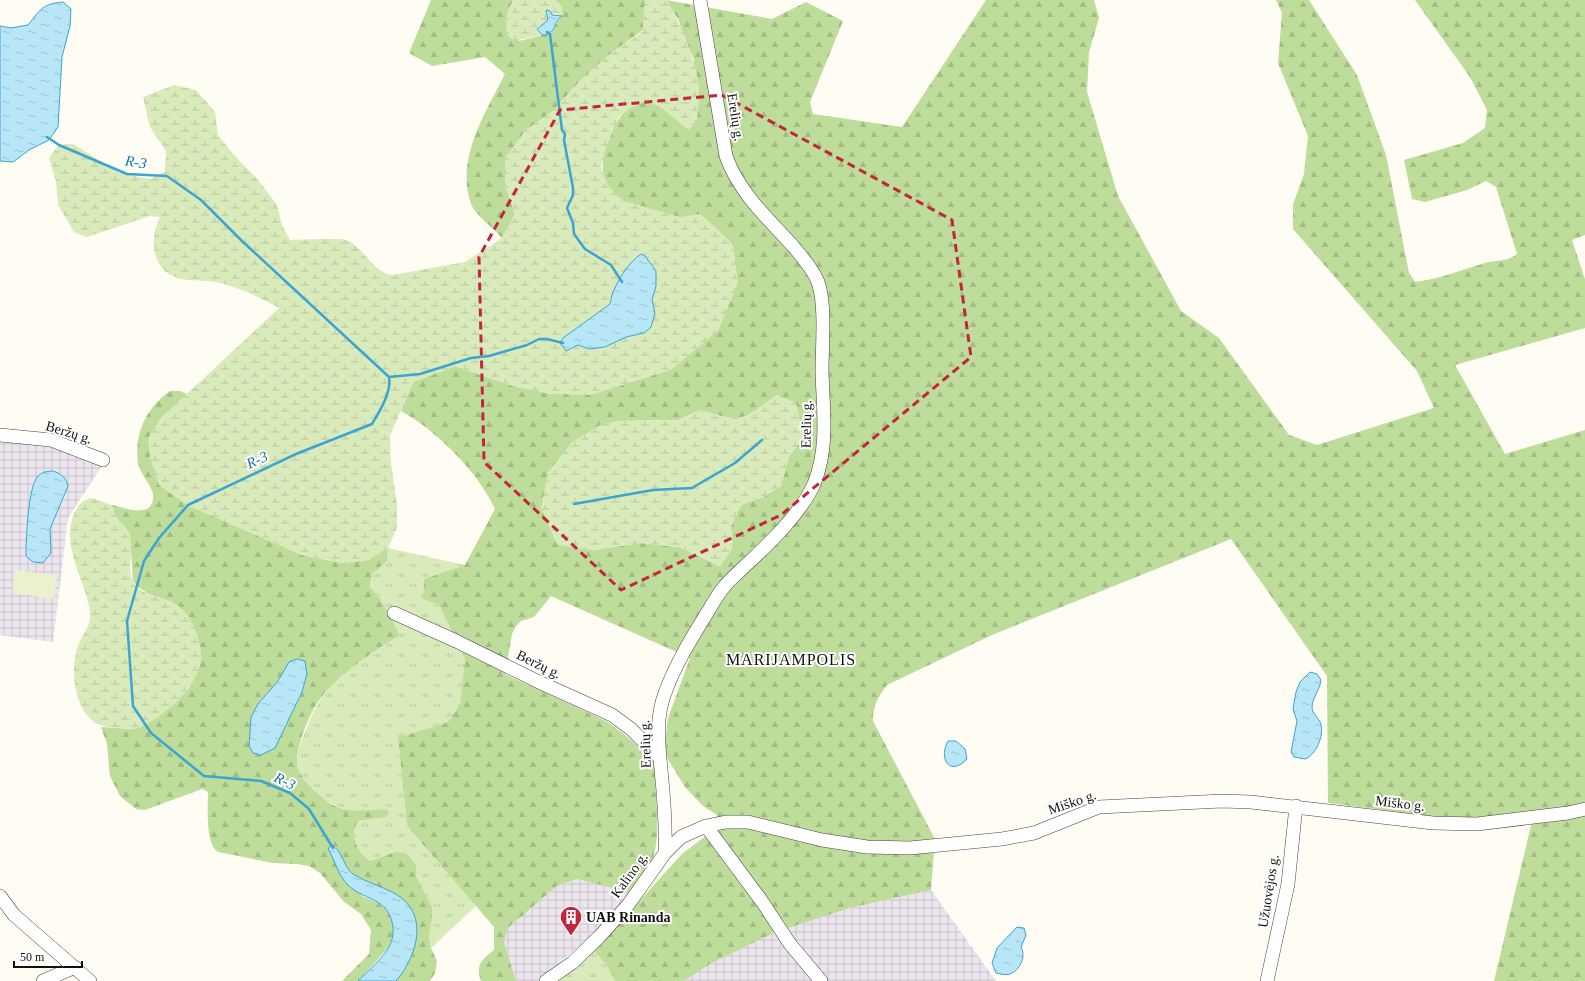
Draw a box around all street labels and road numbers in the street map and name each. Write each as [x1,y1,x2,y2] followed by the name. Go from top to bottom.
[724,92,747,142] street label: Erelių g.
[799,400,814,448] street label: Erelių g.
[44,418,94,447] street label: Beržų g.
[514,647,563,682] street label: Beržų g.
[637,720,654,768] street label: Erelių g.
[1046,787,1098,818] street label: Miško g.
[1374,793,1426,814] street label: Miško g.
[608,850,651,901] street label: Kalino g.
[1255,853,1282,929] street label: Užuovėjos g.

